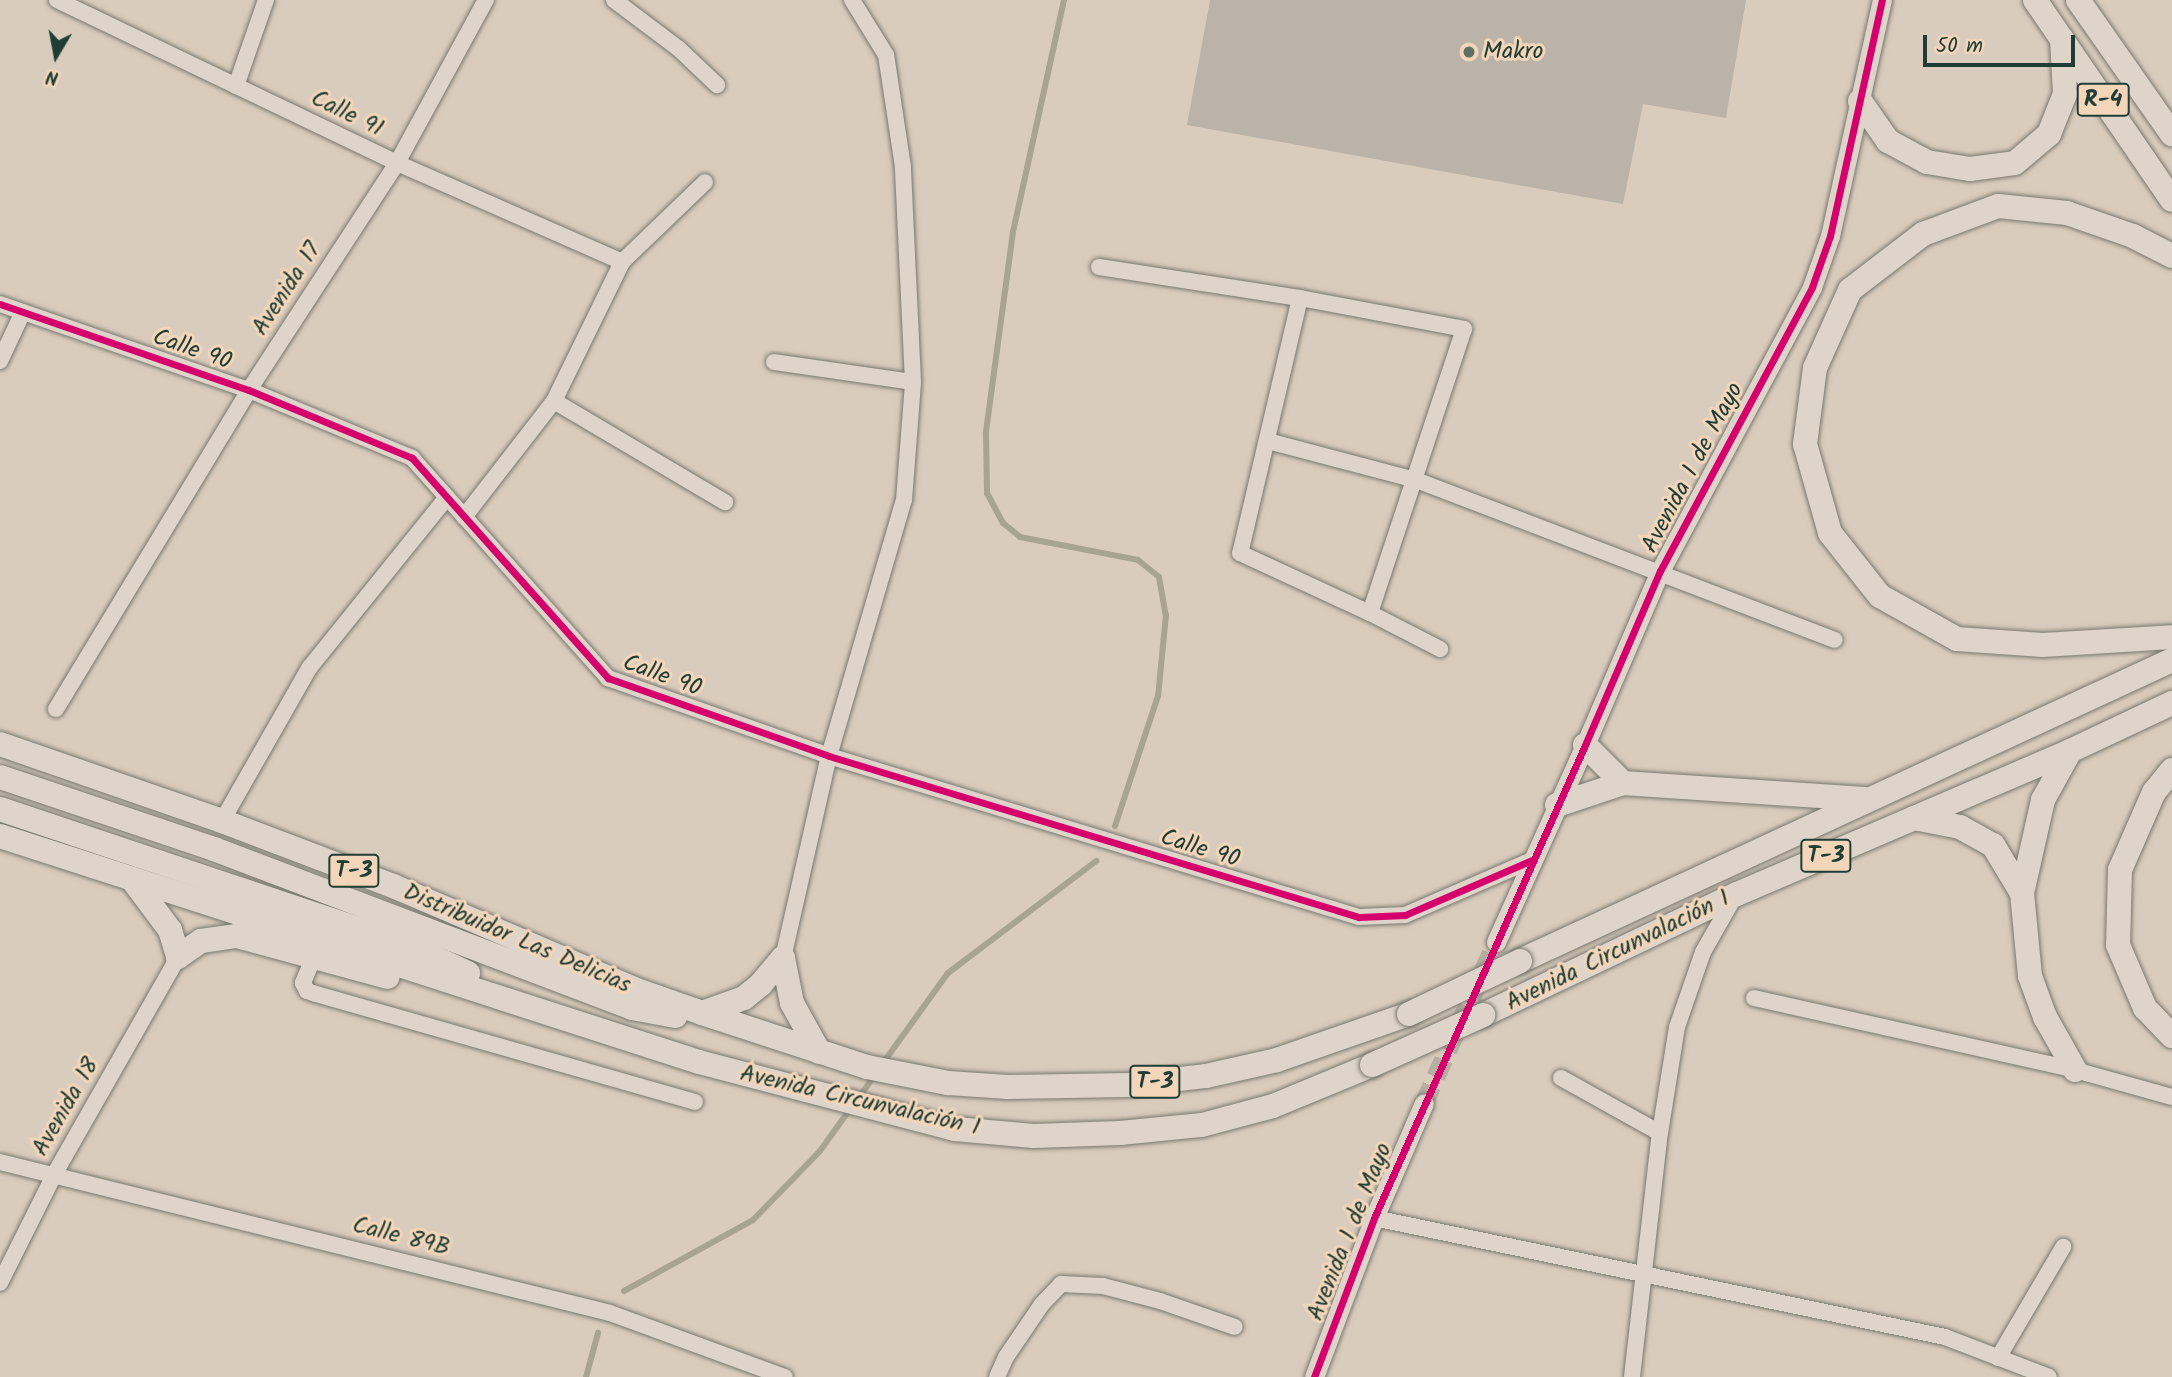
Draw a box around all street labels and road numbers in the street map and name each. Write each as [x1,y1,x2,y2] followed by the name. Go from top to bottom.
[2075,80,2131,120] road number: R-4
[306,84,388,144] street label: Calle 91
[246,237,328,341] street label: Avenida 17
[149,323,235,377] street label: Calle 90
[1636,378,1750,558] street label: Avenida 1 de Mayo
[619,649,705,703] street label: Calle 90
[1157,823,1243,875] street label: Calle 90
[1800,836,1852,876] road number: T-3
[328,852,380,890] road number: T-3
[399,878,635,1000] street label: Distribuidor Las Delicias
[1501,884,1735,1018] street label: Avenida Circunvalación 1
[26,1053,106,1161] street label: Avenida 18
[737,1059,983,1143] street label: Avenida Circunvalación 1
[1129,1063,1181,1102] road number: T-3
[1301,1139,1399,1325] street label: Avenida 1 de Mayo
[349,1211,453,1263] street label: Calle 89B

